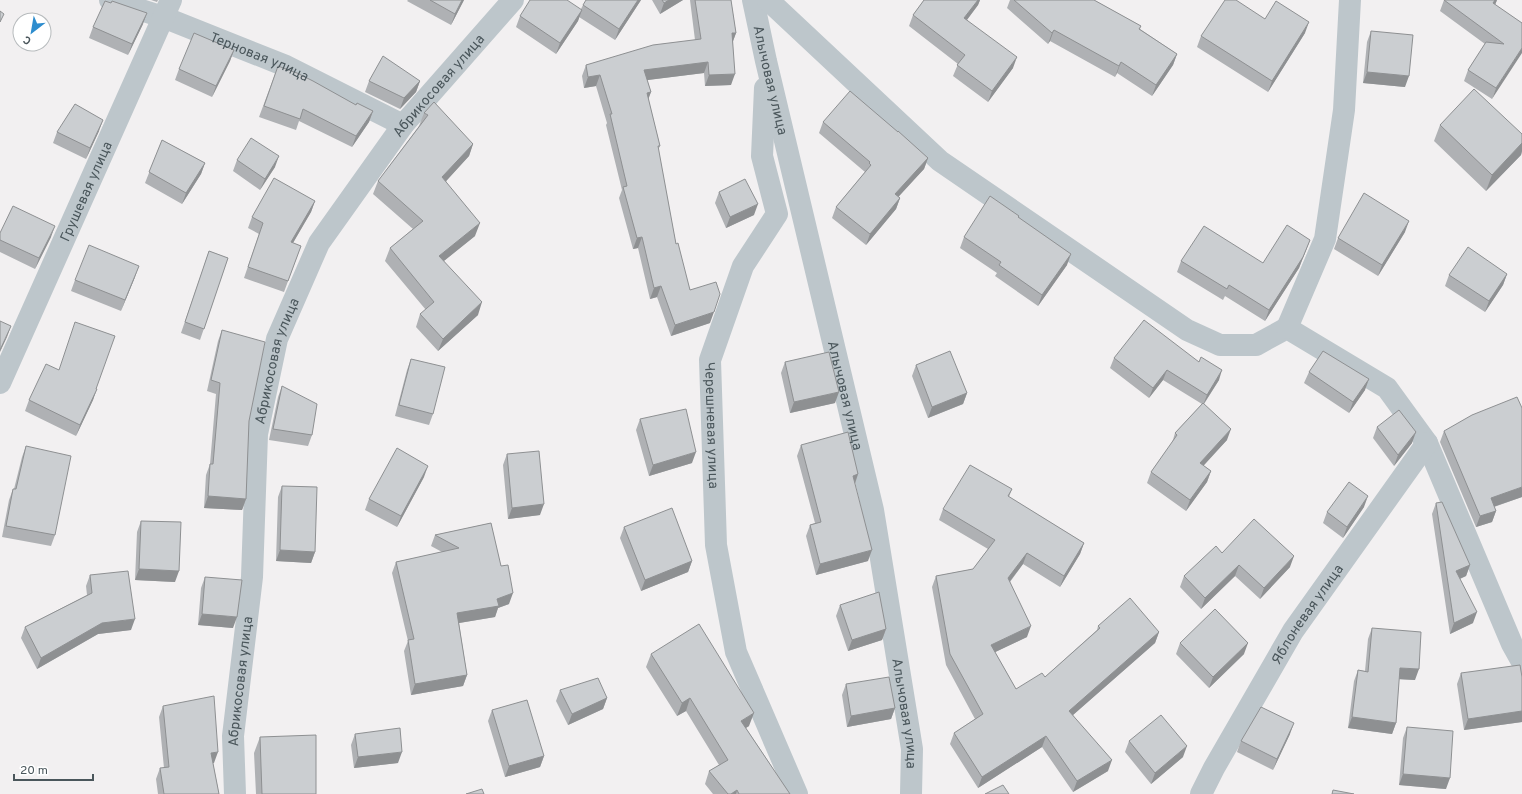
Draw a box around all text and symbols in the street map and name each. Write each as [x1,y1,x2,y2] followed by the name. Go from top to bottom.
[12,12,52,52] north arrow
[749,24,790,137] street label: Алычовая улица
[207,30,311,86] street label: Терновая улица
[390,31,489,141] street label: Абрикосовая улица
[21,32,34,48] text: С
[57,139,117,245] street label: Грушевая улица
[252,296,304,426] street label: Абрикосовая улица
[823,339,865,452] street label: Алычовая улица
[700,362,721,489] street label: Черешневая улица
[1269,561,1348,668] street label: Яблоневая улица
[226,616,257,747] street label: Абрикосовая улица
[887,657,919,769] street label: Алычовая улица
[14,756,93,782] scale bar
[20,763,48,779] text: 20 m

